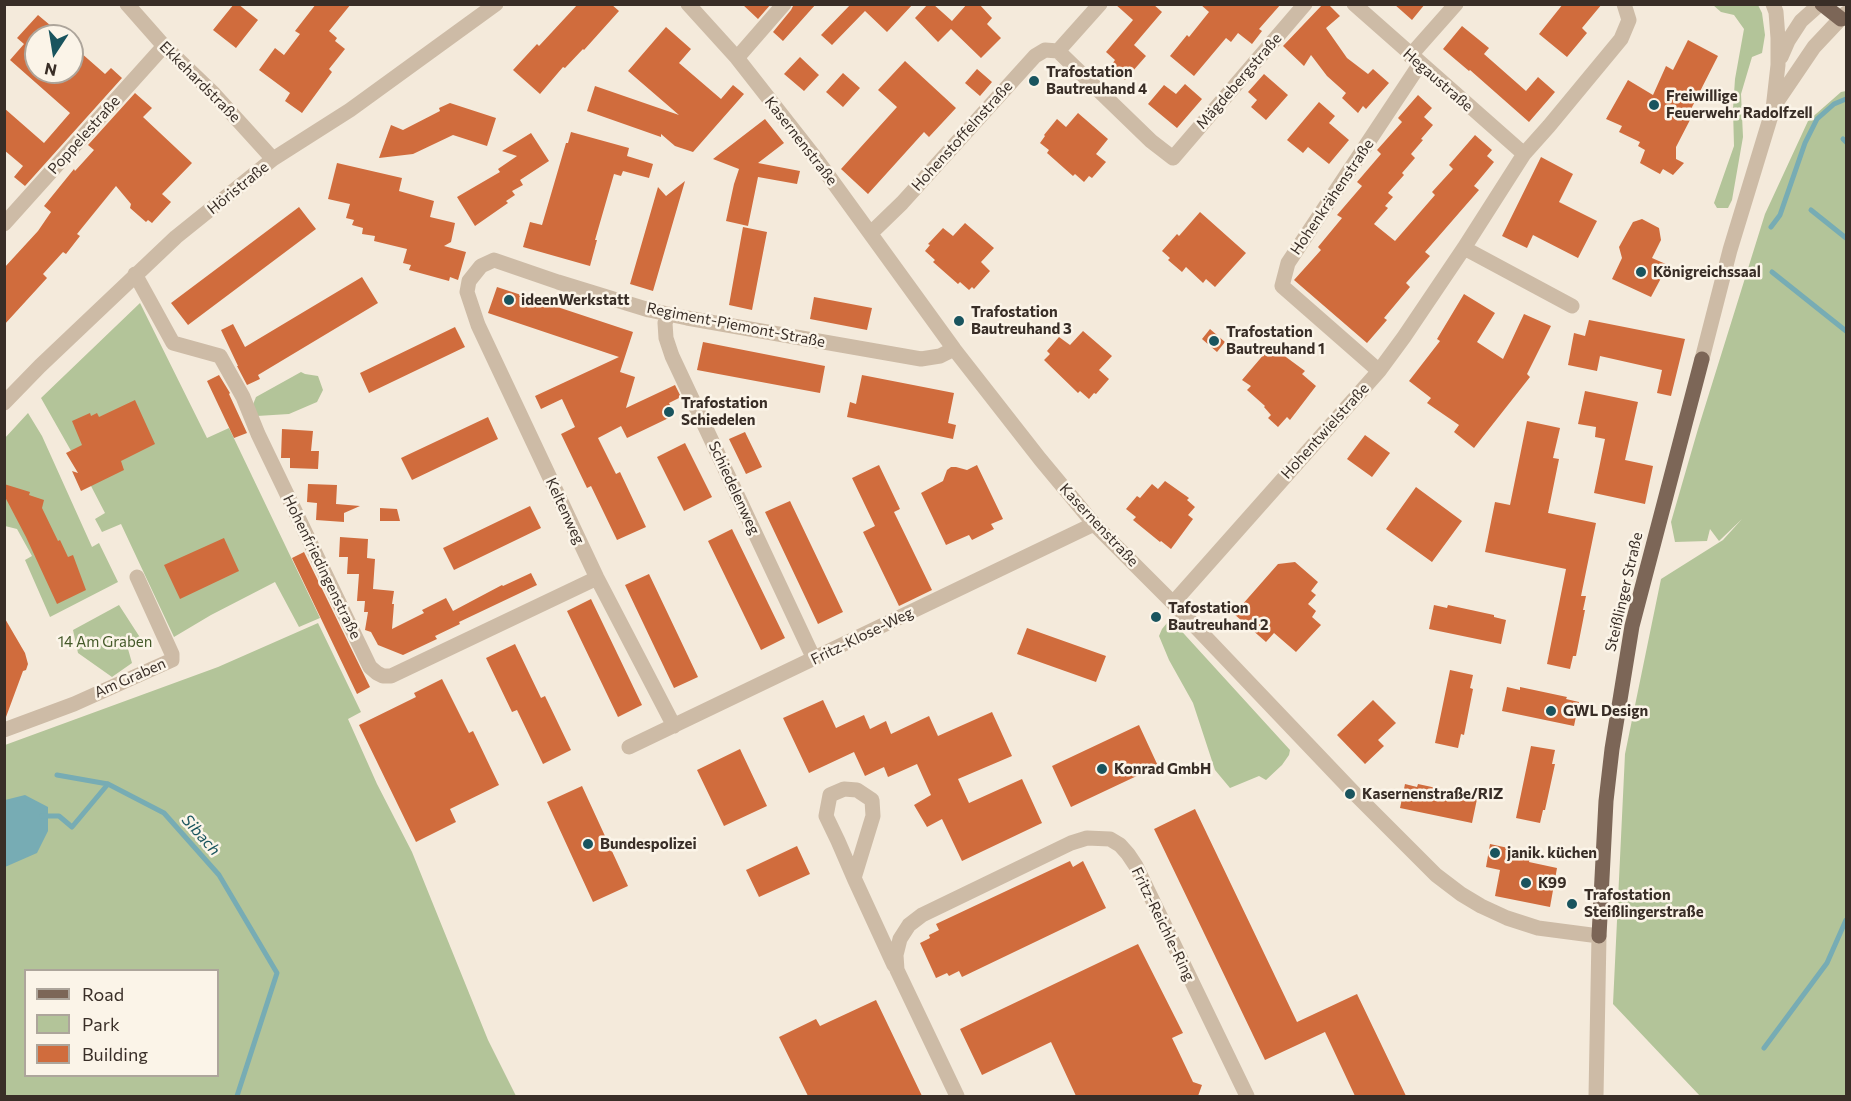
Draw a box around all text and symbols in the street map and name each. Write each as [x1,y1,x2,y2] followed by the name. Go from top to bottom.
[24,24,84,84] north arrow
[1192,29,1286,133] street label: Mägdebergstraße
[156,38,244,126] street label: Ekkehardstraße
[1399,45,1477,115] street label: Hegaustraße
[43,60,58,81] text: N
[1046,63,1147,98] place label: Trafostation Bautreuhand 4
[1027,74,1041,88] marker: Trafostation Bautreuhand 4
[908,77,1016,195] street label: Hohenstoffelnstraße
[1666,87,1813,122] place label: Freiwillige Feuerwehr Radolfzell
[44,92,124,178] street label: Poppelestraße
[761,93,841,189] street label: Kasernenstraße
[1647,98,1661,112] marker: Freiwillige Feuerwehr Radolfzell
[1287,136,1377,258] street label: Hohenkrähenstraße
[204,158,272,218] street label: Höristraße
[1653,263,1761,281] place label: Königreichssaal
[1634,265,1648,279] marker: Königreichssaal
[521,291,630,309] place label: ideenWerkstatt
[502,293,516,307] marker: ideenWerkstatt
[645,299,827,351] street label: Regiment-Piemont-Straße
[971,303,1072,338] place label: Trafostation Bautreuhand 3
[952,314,966,328] marker: Trafostation Bautreuhand 3
[1226,323,1325,358] place label: Trafostation Bautreuhand 1
[1207,334,1221,348] marker: Trafostation Bautreuhand 1
[1277,379,1373,483] street label: Hohentwielstraße
[681,394,768,429] place label: Trafostation Schiedelen
[662,405,676,419] marker: Trafostation Schiedelen
[704,438,764,538] street label: Schiedelenweg
[542,475,588,547] street label: Keltenweg
[1056,480,1142,570] street label: Kasernenstraße
[279,492,365,642] street label: Hohenfriedingenstraße
[1602,531,1646,653] street label: Steißlinger Straße
[1168,599,1269,634] place label: Tafostation Bautreuhand 2
[808,603,916,669] street label: Fritz-Klose-Weg
[1149,610,1163,624] marker: Tafostation Bautreuhand 2
[58,633,152,651] park label: 14 Am Graben
[91,654,169,702] street label: Am Graben
[1563,702,1648,720] place label: GWL Design
[1544,704,1558,718] marker: GWL Design
[1114,760,1211,778] place label: Konrad GmbH
[1095,762,1109,776] marker: Konrad GmbH
[1362,785,1503,803] place label: Kasernenstraße/RIZ
[1343,787,1357,801] marker: Kasernenstraße/RIZ
[178,811,224,859] water label: Sibach
[600,835,697,853] place label: Bundespolizei
[581,837,595,851] marker: Bundespolizei
[1507,844,1597,862] place label: janik. küchen
[1488,846,1502,860] marker: janik. küchen
[1128,864,1198,984] street label: Fritz-Reichle-Ring
[1538,874,1566,892] place label: K99
[1519,876,1533,890] marker: K99
[1584,886,1704,921] place label: Trafostation Steißlingerstraße
[1565,897,1579,911] marker: Trafostation Steißlingerstraße
[24,969,219,1077] legend
[82,983,124,1005] text: Road
[82,1013,120,1035] text: Park
[82,1043,148,1065] text: Building

